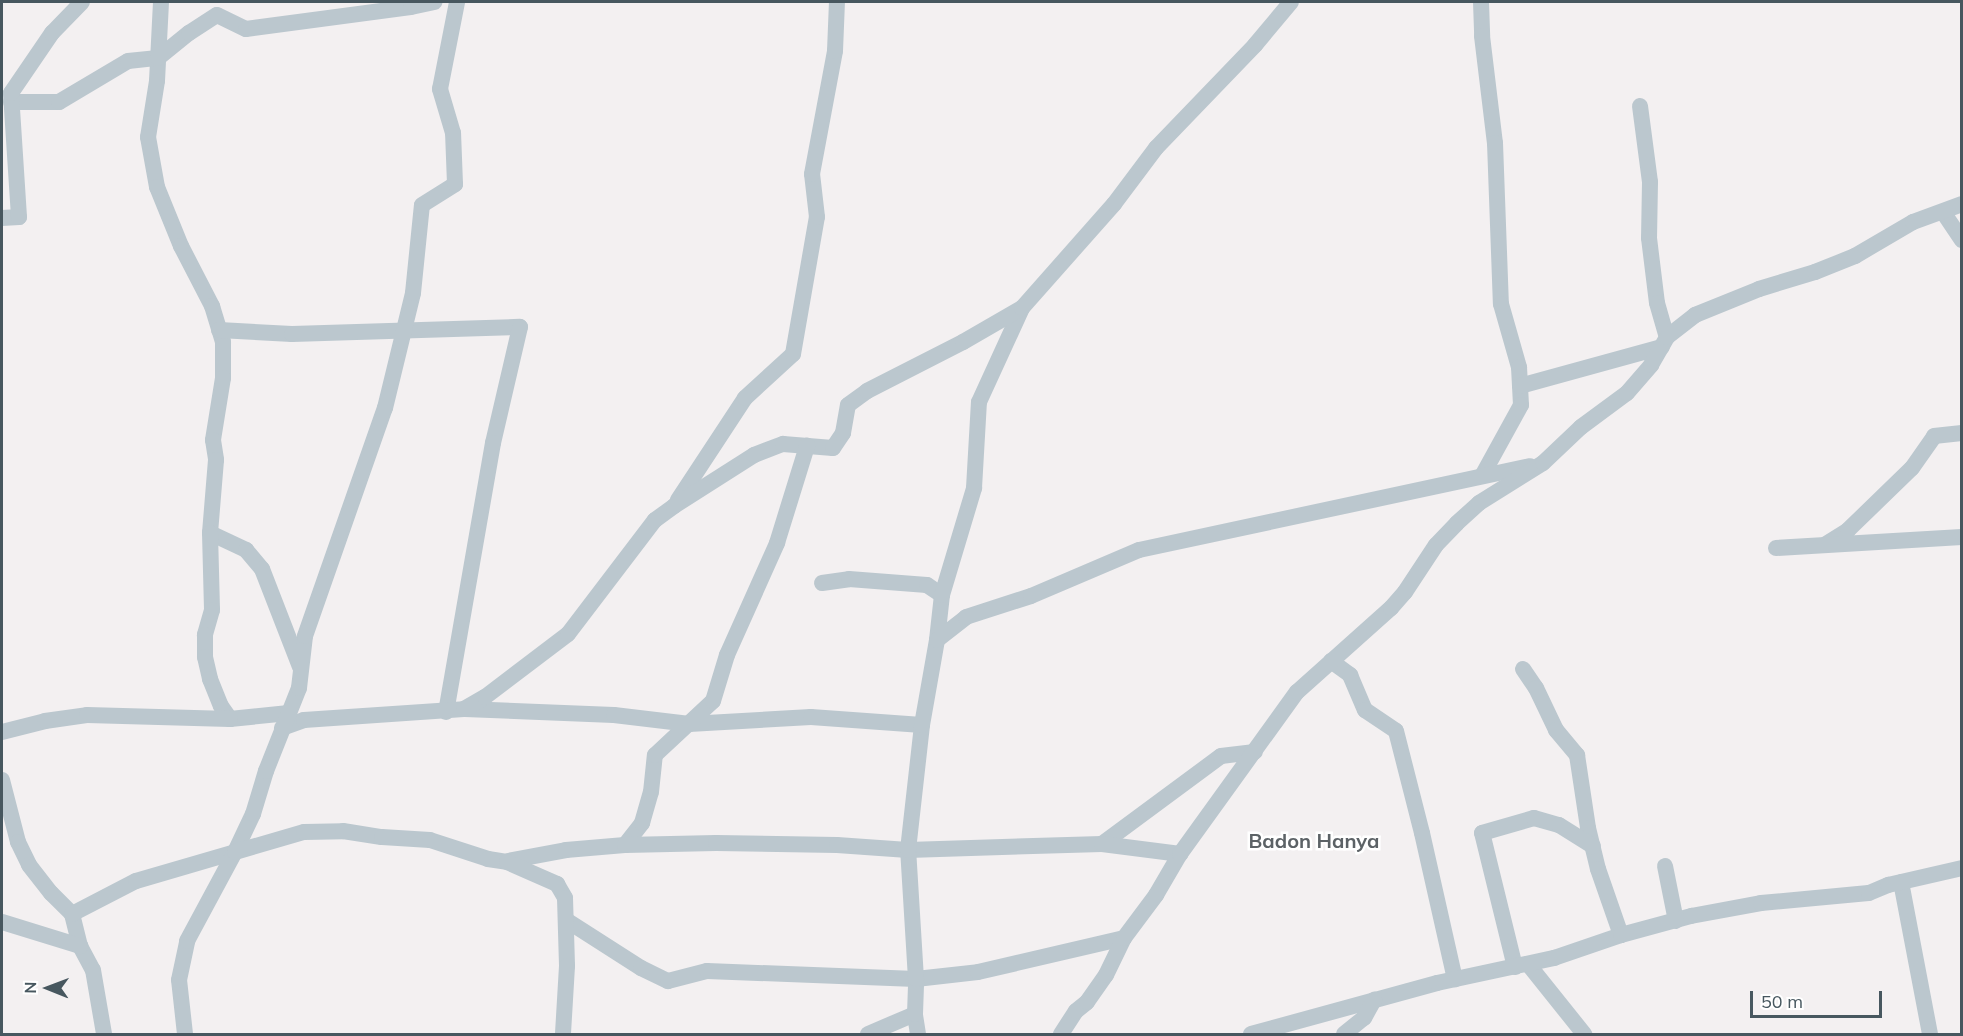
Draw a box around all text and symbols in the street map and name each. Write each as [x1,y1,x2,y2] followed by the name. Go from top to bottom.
[1249,828,1379,852] district label: Badon Hanya
[18,958,78,1018] north arrow
[1753,979,1885,1017] scale bar
[20,981,40,994] text: N
[1761,990,1803,1013] text: 50 m

